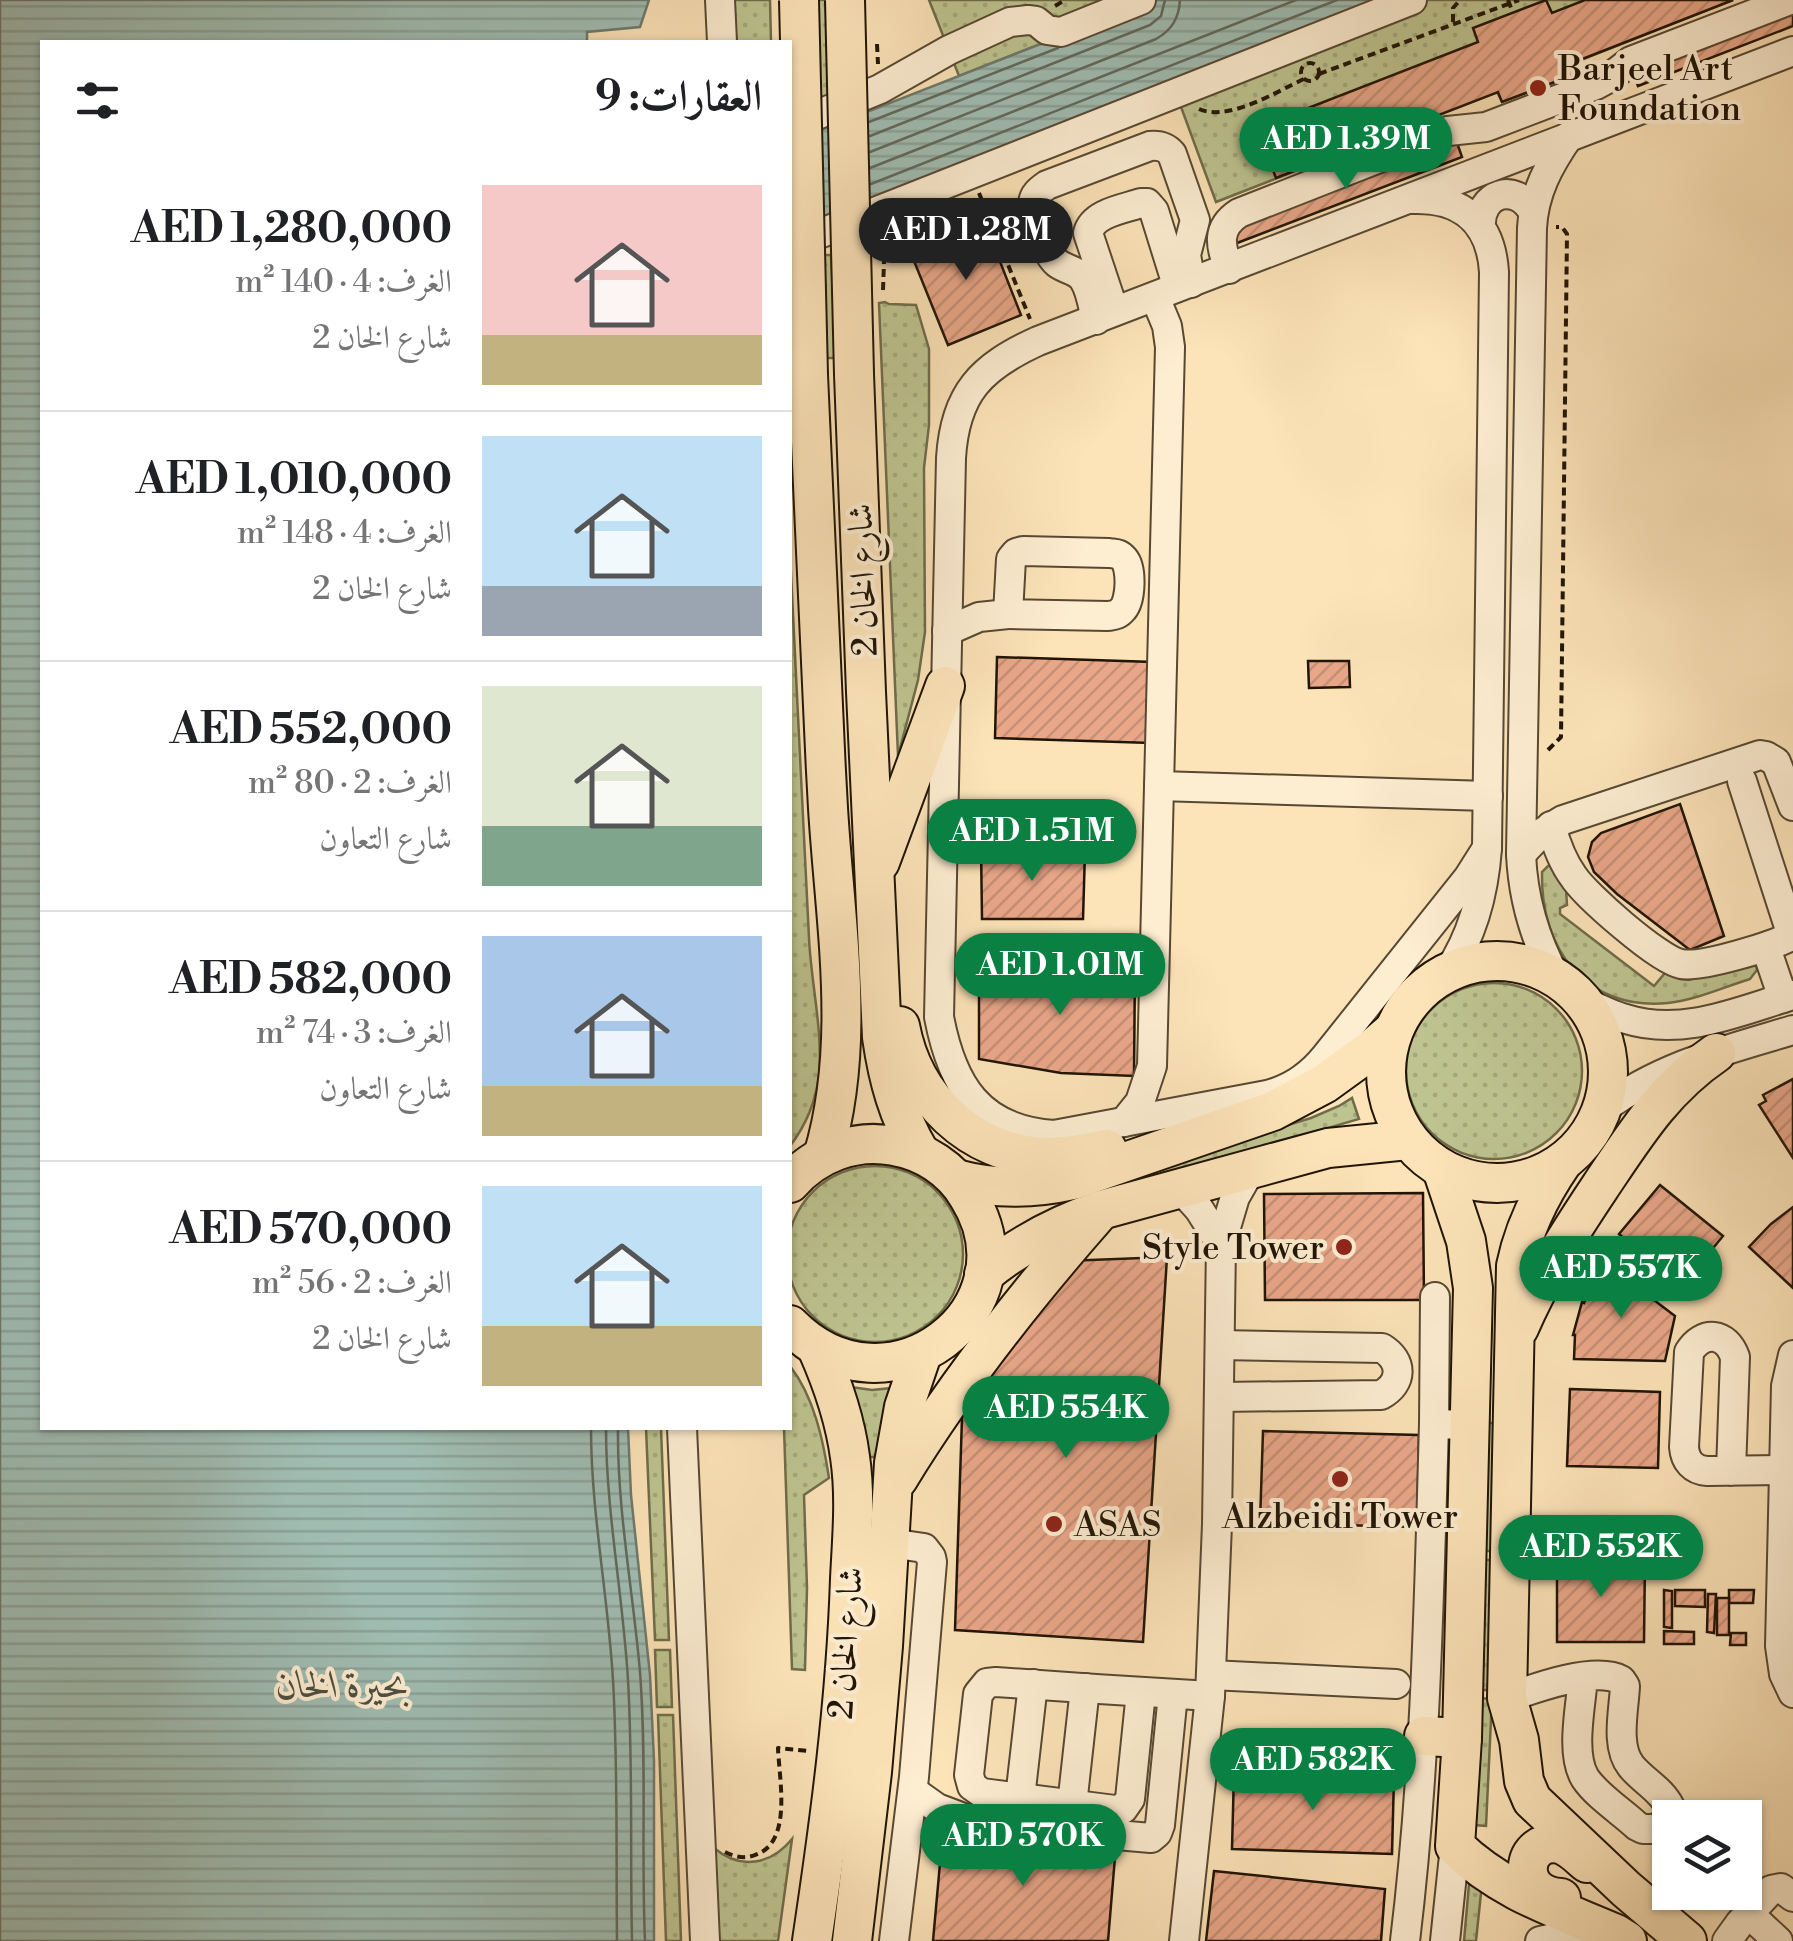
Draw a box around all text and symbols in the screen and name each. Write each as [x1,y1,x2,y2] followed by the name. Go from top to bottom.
[1557,48,1741,131] place label: Barjeel Art Foundation
[595,71,762,124] text: العقارات: 9
[70,73,125,128] icon: filters
[1527,77,1549,99] marker: Barjeel Art Foundation
[1232,107,1460,192] pin: AED 1.39M
[1261,119,1431,159] text: AED 1.39M
[852,198,1080,283] pin: AED 1.28M
[131,203,452,256] text: AED 1,280,000
[881,210,1051,250] text: AED 1.28M
[562,225,682,345] icon: home
[235,262,452,302] text: الغرف: 4 · 140 m²
[312,318,452,358] text: شارع الخان 2
[136,454,452,507] text: AED 1,010,000
[562,476,682,596] icon: home
[839,503,894,657] street label: شارع الخان 2
[237,513,452,553] text: الغرف: 4 · 148 m²
[312,569,452,609] text: شارع الخان 2
[170,704,452,757] text: AED 552,000
[562,726,682,846] icon: home
[248,763,452,803] text: الغرف: 2 · 80 m²
[918,799,1146,884] pin: AED 1.51M
[949,811,1115,851] text: AED 1.51M
[319,819,452,859] text: شارع التعاون
[946,933,1174,1018] pin: AED 1.01M
[976,945,1144,985] text: AED 1.01M
[169,954,452,1007] text: AED 582,000
[562,976,682,1096] icon: home
[256,1013,452,1053] text: الغرف: 3 · 74 m²
[319,1069,452,1109] text: شارع التعاون
[169,1204,452,1257] text: AED 570,000
[562,1226,682,1346] icon: home
[1142,1227,1324,1270] place label: Style Tower
[1333,1236,1355,1258] marker: Style Tower
[1518,1236,1724,1321] pin: AED 557K
[1541,1248,1701,1288] text: AED 557K
[252,1263,452,1303] text: الغرف: 2 · 56 m²
[312,1319,452,1359] text: شارع الخان 2
[963,1376,1169,1461] pin: AED 554K
[984,1388,1148,1428] text: AED 554K
[1329,1468,1351,1490] marker: Alzbeidi Tower
[1221,1496,1458,1539] place label: Alzbeidi Tower
[1073,1504,1162,1547] place label: ASAS
[1043,1513,1065,1535] marker: ASAS
[1498,1515,1704,1600] pin: AED 552K
[1520,1527,1682,1567] text: AED 552K
[820,1565,879,1721] street label: شارع الخان 2
[276,1662,410,1709] water label: بحيرة الخان
[1210,1728,1416,1813] pin: AED 582K
[1232,1740,1394,1780] text: AED 582K
[1652,1800,1762,1910] map controls
[1652,1800,1762,1910] button: layers
[920,1804,1126,1889] pin: AED 570K
[942,1816,1104,1856] text: AED 570K

